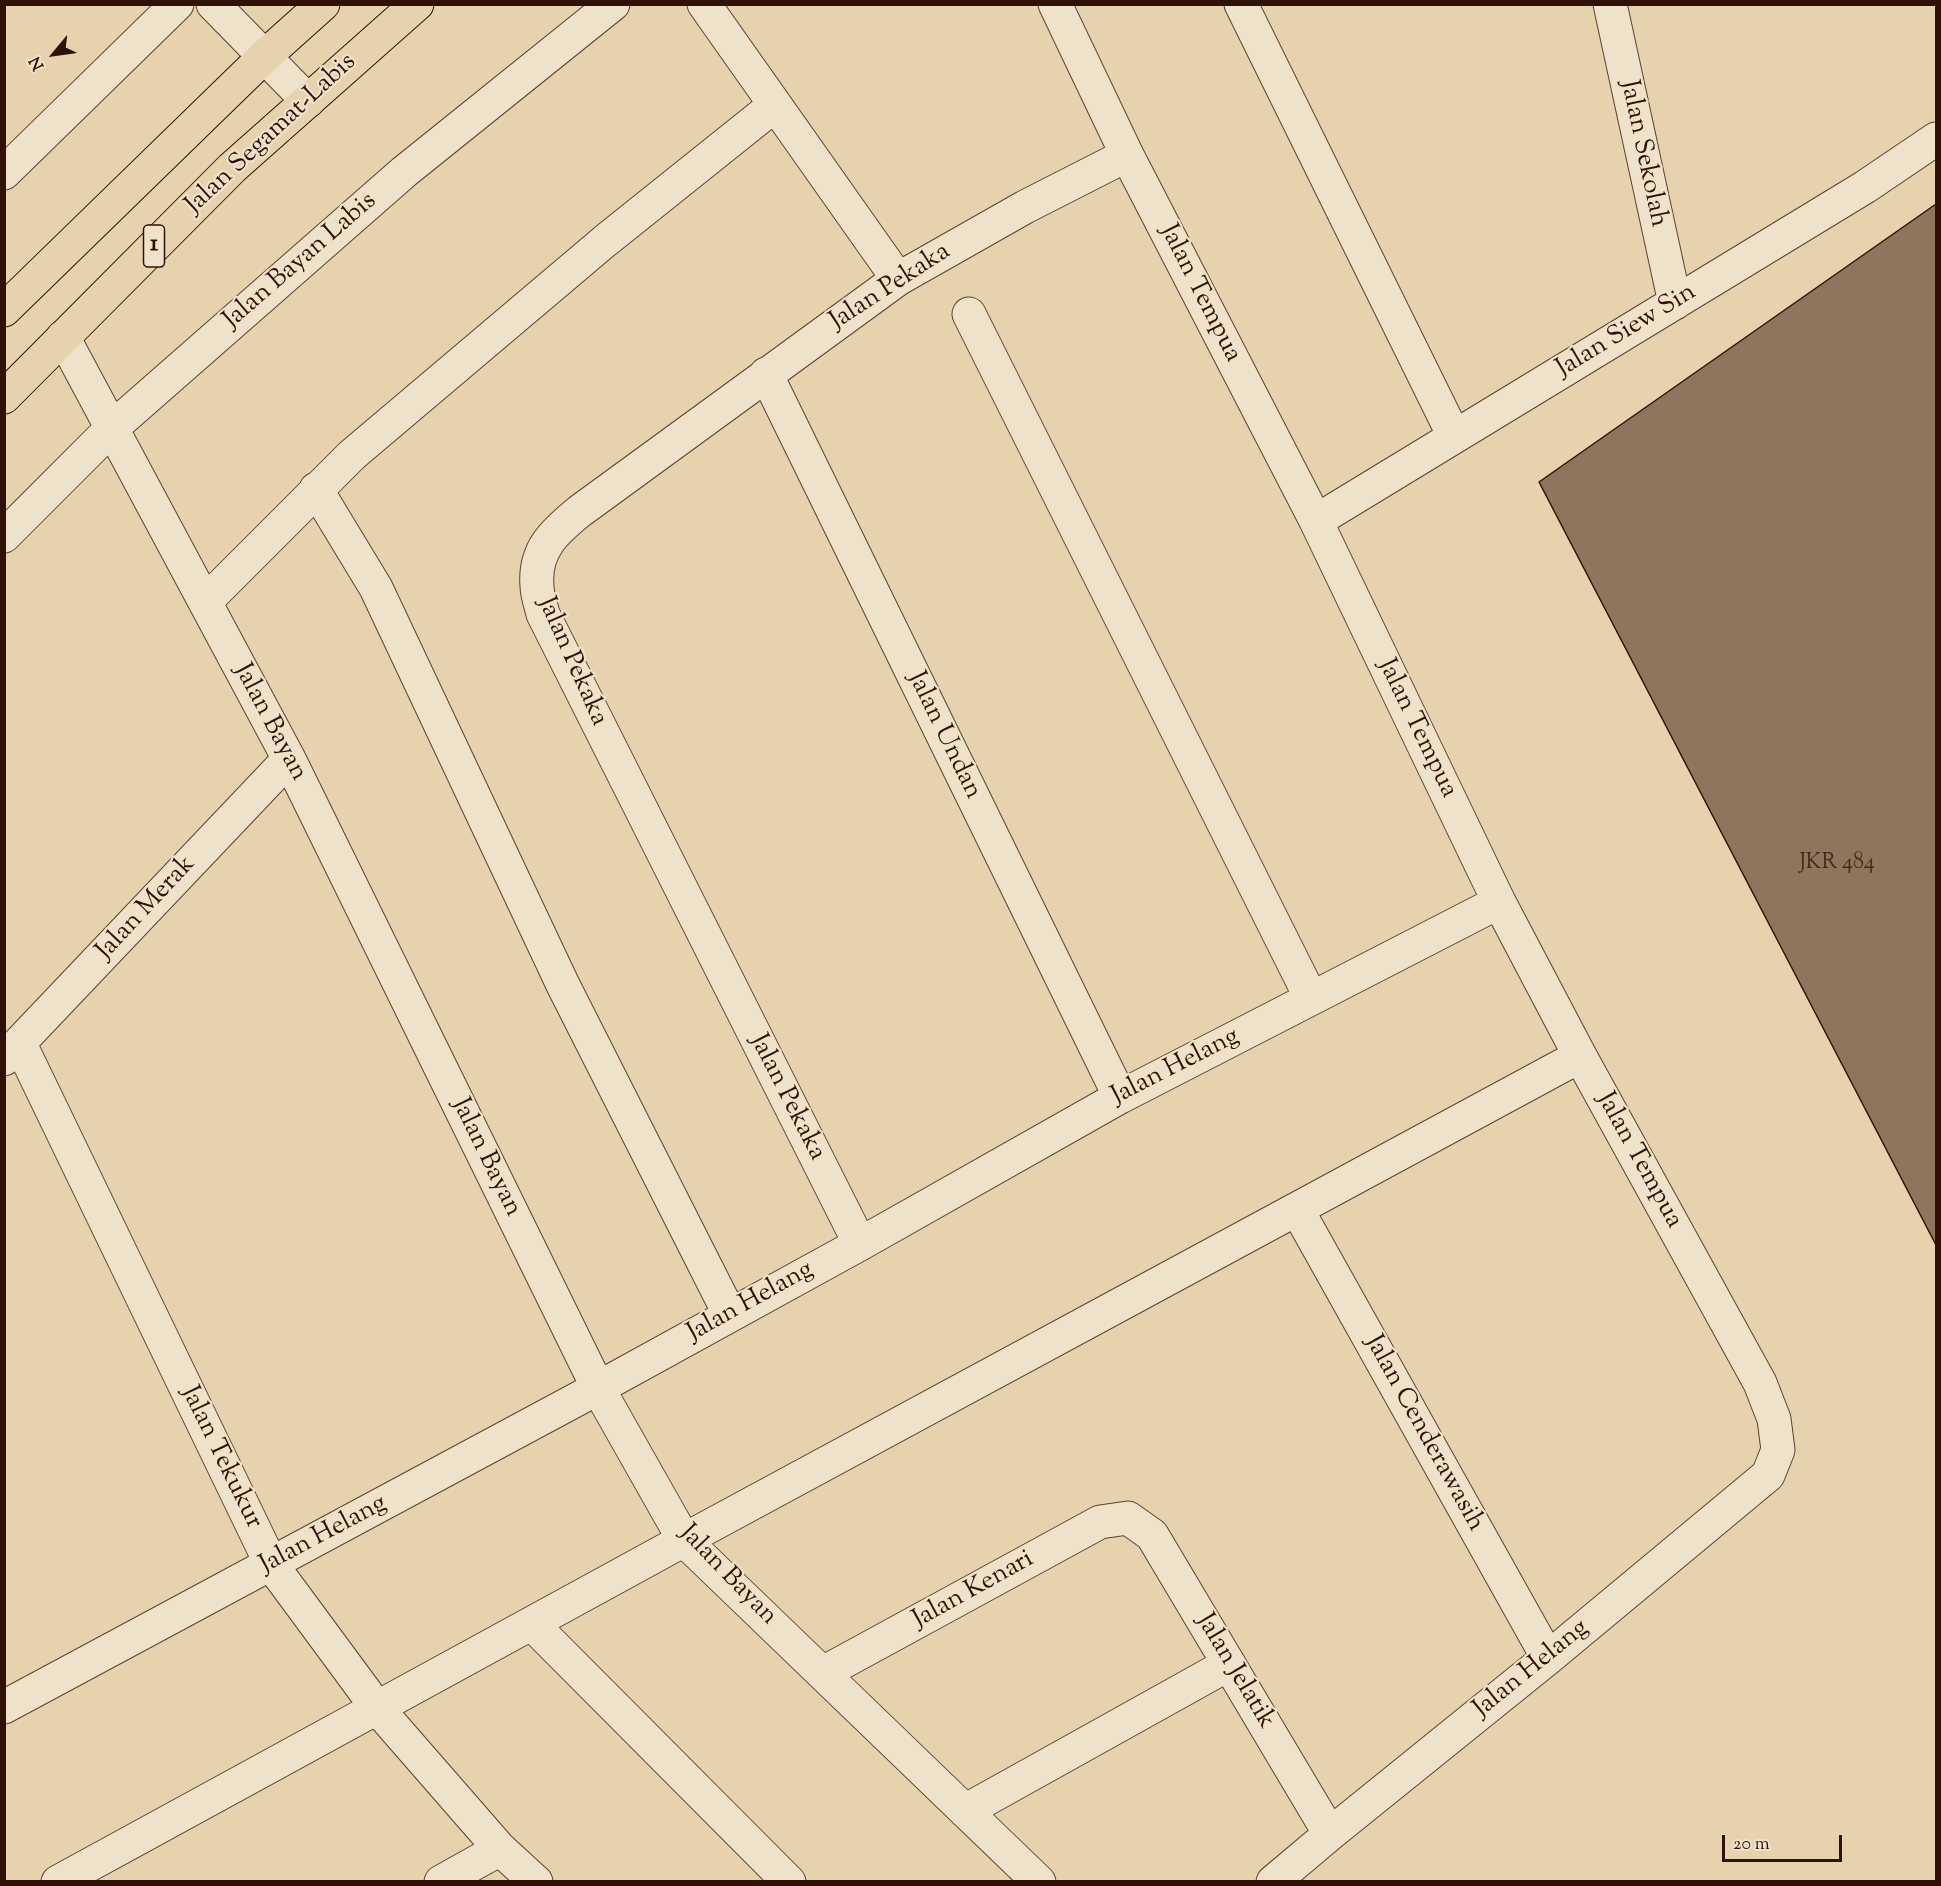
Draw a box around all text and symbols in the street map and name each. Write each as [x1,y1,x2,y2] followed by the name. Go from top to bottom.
[24,24,84,84] north arrow
[180,48,364,222] street label: Jalan Segamat-Labis
[25,52,51,74] text: N
[1611,78,1673,230] street label: Jalan Sekolah
[218,187,384,337] street label: Jalan Bayan Labis
[1151,220,1247,368] street label: Jalan Tempua
[144,225,164,267] road number: 1
[825,237,957,339] street label: Jalan Pekaka
[1552,278,1702,386] street label: Jalan Siew Sin
[529,593,613,731] street label: Jalan Pekaka
[1369,655,1463,803] street label: Jalan Tempua
[225,659,313,787] street label: Jalan Bayan
[899,667,987,805] street label: Jalan Undan
[91,850,203,968] street label: Jalan Merak
[1799,851,1875,877] house number: JKR 484
[1107,1022,1245,1114] street label: Jalan Helang
[741,1030,831,1166] street label: Jalan Pekaka
[1588,1088,1688,1234] street label: Jalan Tempua
[443,1094,527,1222] street label: Jalan Bayan
[683,1256,819,1350] street label: Jalan Helang
[1356,1331,1490,1537] street label: Jalan Cenderawasih
[172,1382,268,1534] street label: Jalan Tekukur
[255,1490,393,1582] street label: Jalan Helang
[671,1519,783,1633] street label: Jalan Bayan
[908,1545,1040,1637] street label: Jalan Kenari
[1188,1609,1280,1735] street label: Jalan Jelatik
[1468,1614,1596,1726] street label: Jalan Helang
[1725,1823,1845,1861] scale bar
[1733,1832,1770,1858] text: 20 m

